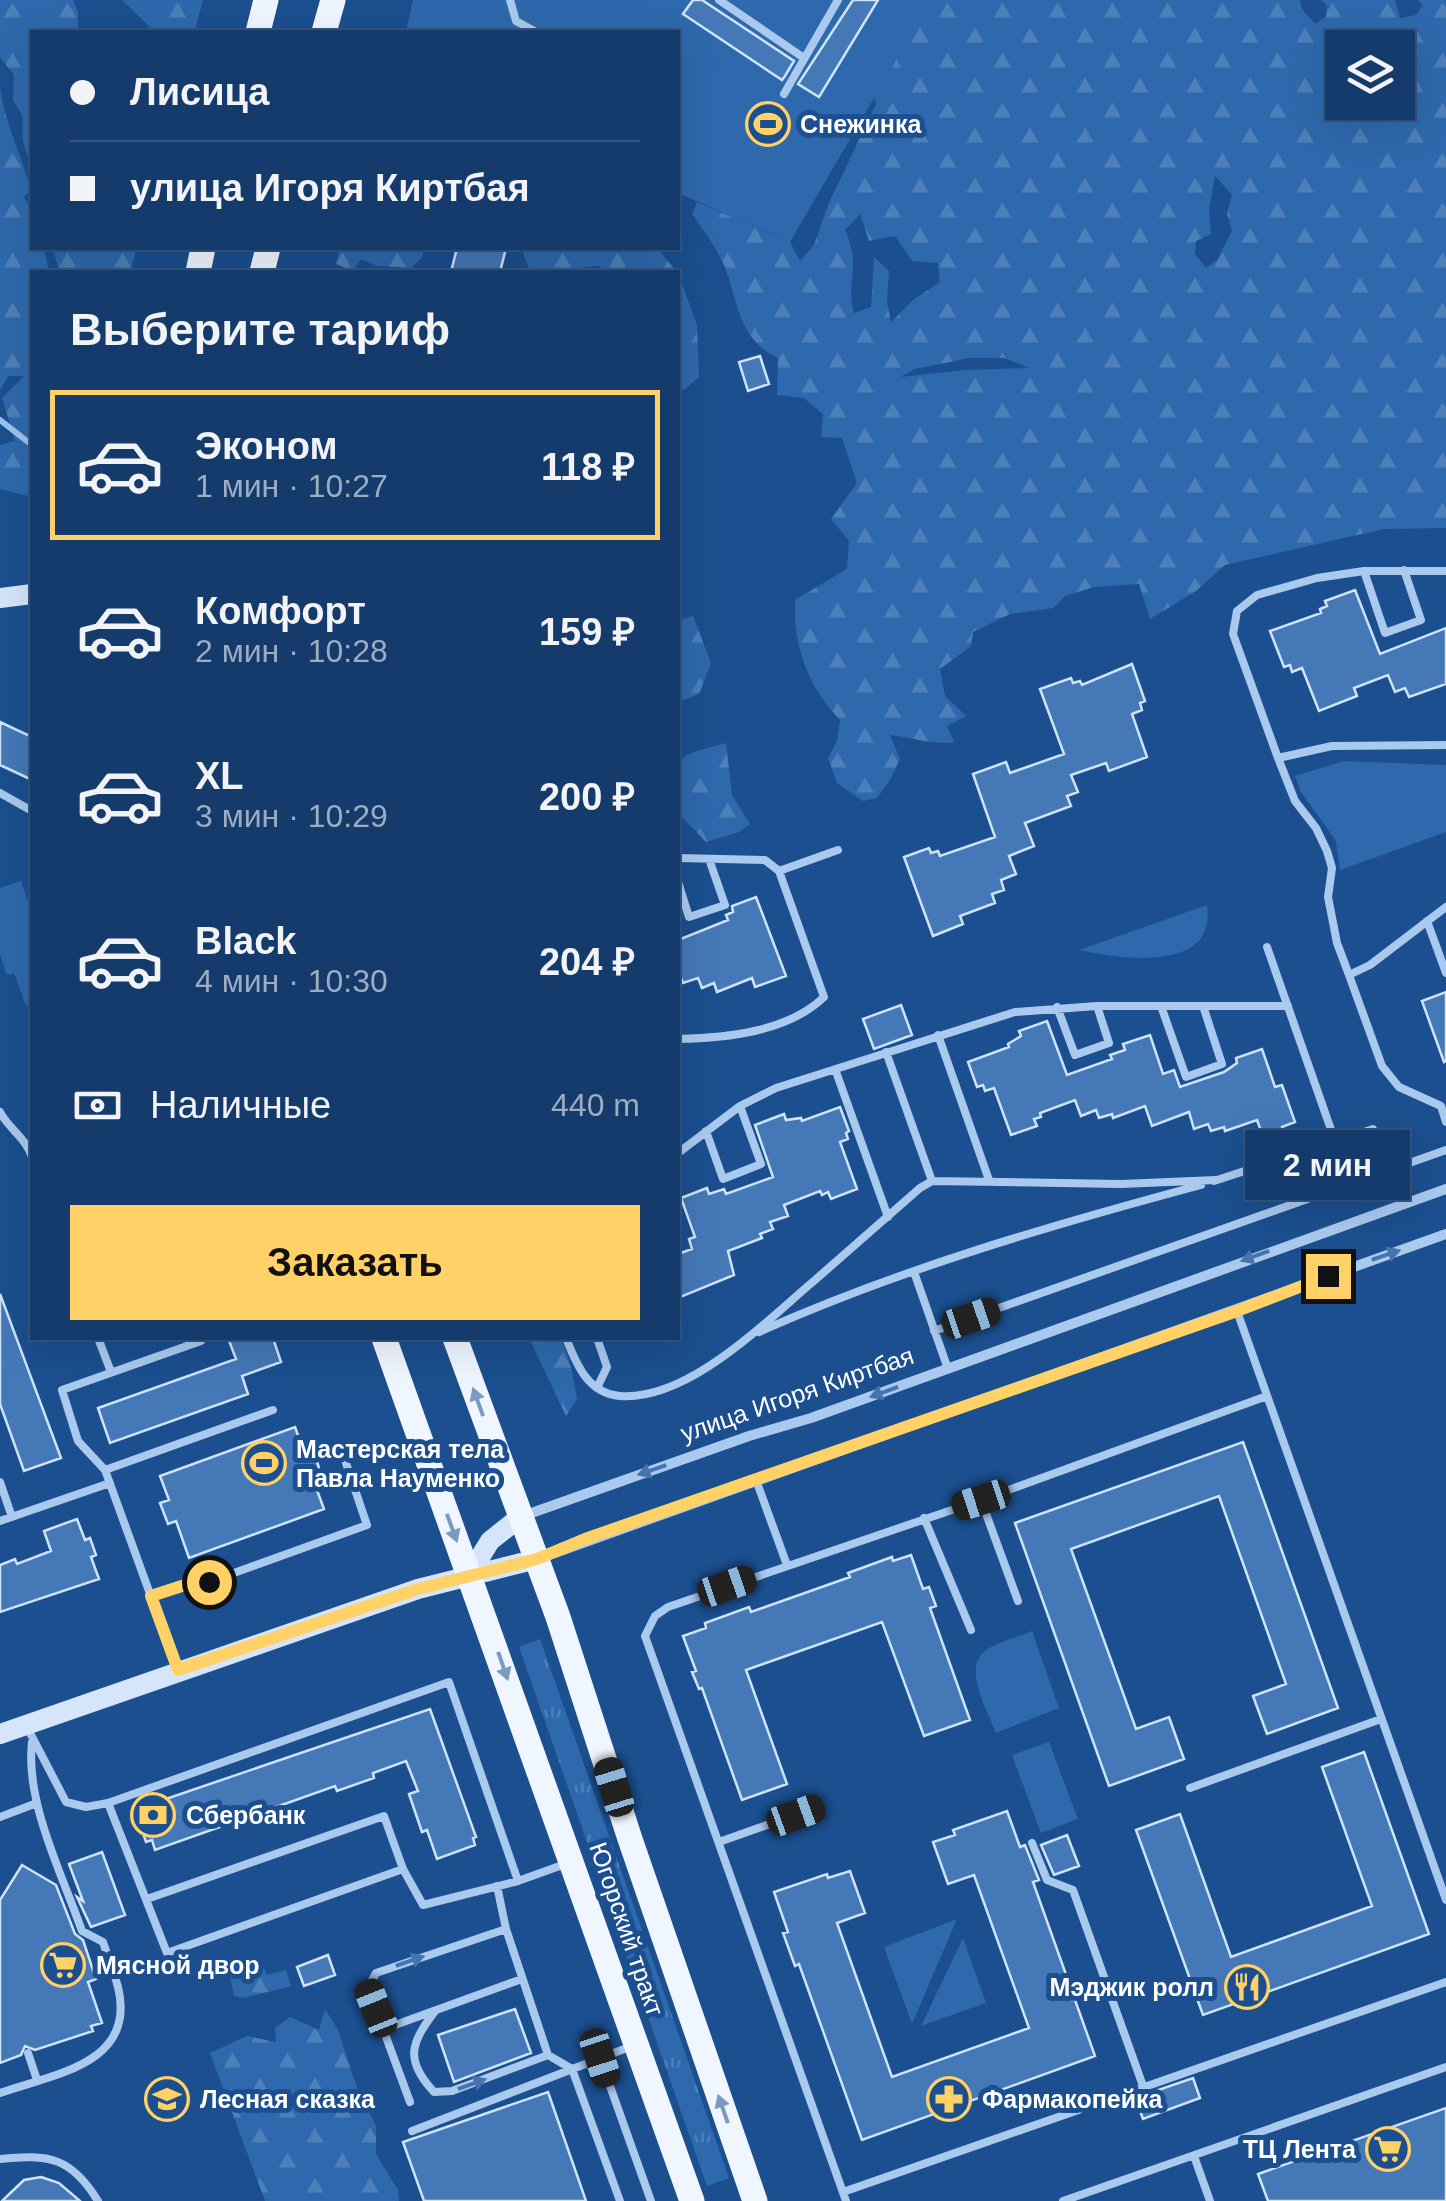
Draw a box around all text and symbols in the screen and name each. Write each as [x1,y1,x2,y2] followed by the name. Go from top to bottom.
[1325,30,1415,120] map controls
[1325,30,1415,120] button: layers
[130,71,269,113] text: Лисица
[745,101,791,147] sports icon: Снежинка
[800,110,922,138] place label: Снежинка
[130,167,530,209] text: улица Игоря Киртбая
[70,304,450,355] text: Выберите тариф
[75,420,165,510] icon: car
[195,425,338,467] text: Эконом
[541,446,635,488] text: 118 ₽
[195,468,388,504] text: 1 мин · 10:27
[75,585,165,675] icon: car
[195,590,366,632] text: Комфорт
[539,611,635,653] text: 159 ₽
[195,633,388,669] text: 2 мин · 10:28
[75,750,165,840] icon: car
[195,755,244,797] text: XL
[539,776,635,818] text: 200 ₽
[195,798,388,834] text: 3 мин · 10:29
[75,915,165,1005] icon: car
[195,920,296,962] text: Black
[539,941,635,983] text: 204 ₽
[195,963,388,999] text: 4 мин · 10:30
[70,1078,125,1133] icon: cash
[150,1084,331,1126] text: Наличные
[551,1087,640,1123] text: 440 m
[1246,1131,1410,1201] callout: 2 мин
[1283,1147,1372,1183] text: 2 мин
[70,1205,640,1320] button: Заказать
[1372,1247,1402,1262] one-way arrow
[1240,1249,1270,1264] one-way arrow
[1306,1254,1351,1299] route end
[938,1294,1004,1342] car
[677,1341,917,1447] street label: улица Игоря Киртбая
[869,1385,899,1400] one-way arrow
[470,1386,485,1416] one-way arrow
[296,1435,505,1492] place label: Мастерская тела Павла Науменко
[241,1440,287,1486] sports icon: Мастерская тела Павла Науменко
[637,1463,667,1478] one-way arrow
[948,1476,1014,1524] car
[445,1514,460,1544] one-way arrow
[187,1560,232,1605] route start
[694,1562,760,1610] car
[497,1651,512,1681] one-way arrow
[591,1754,637,1820] car
[763,1791,829,1839] car
[130,1792,176,1838] bank icon: Сбербанк
[186,1801,306,1829] place label: Сбербанк
[584,1838,670,2020] street label: Югорский тракт
[40,1942,86,1988] supermarket icon: Мясной двор
[96,1951,259,1979] place label: Мясной двор
[395,1953,425,1968] one-way arrow
[1224,1964,1270,2010] restaurant icon: Мэджик ролл
[1050,1973,1214,2001] place label: Мэджик ролл
[351,1975,401,2041] car
[576,2025,624,2091] car
[144,2076,190,2122] school or university icon: Лесная сказка
[457,2076,487,2091] one-way arrow
[926,2076,972,2122] pharmacy icon: Фармакопейка
[200,2085,376,2113] place label: Лесная сказка
[982,2085,1164,2113] place label: Фармакопейка
[715,2093,730,2123] one-way arrow
[1365,2126,1411,2172] supermarket icon: ТЦ Лента
[1243,2135,1357,2163] place label: ТЦ Лента

